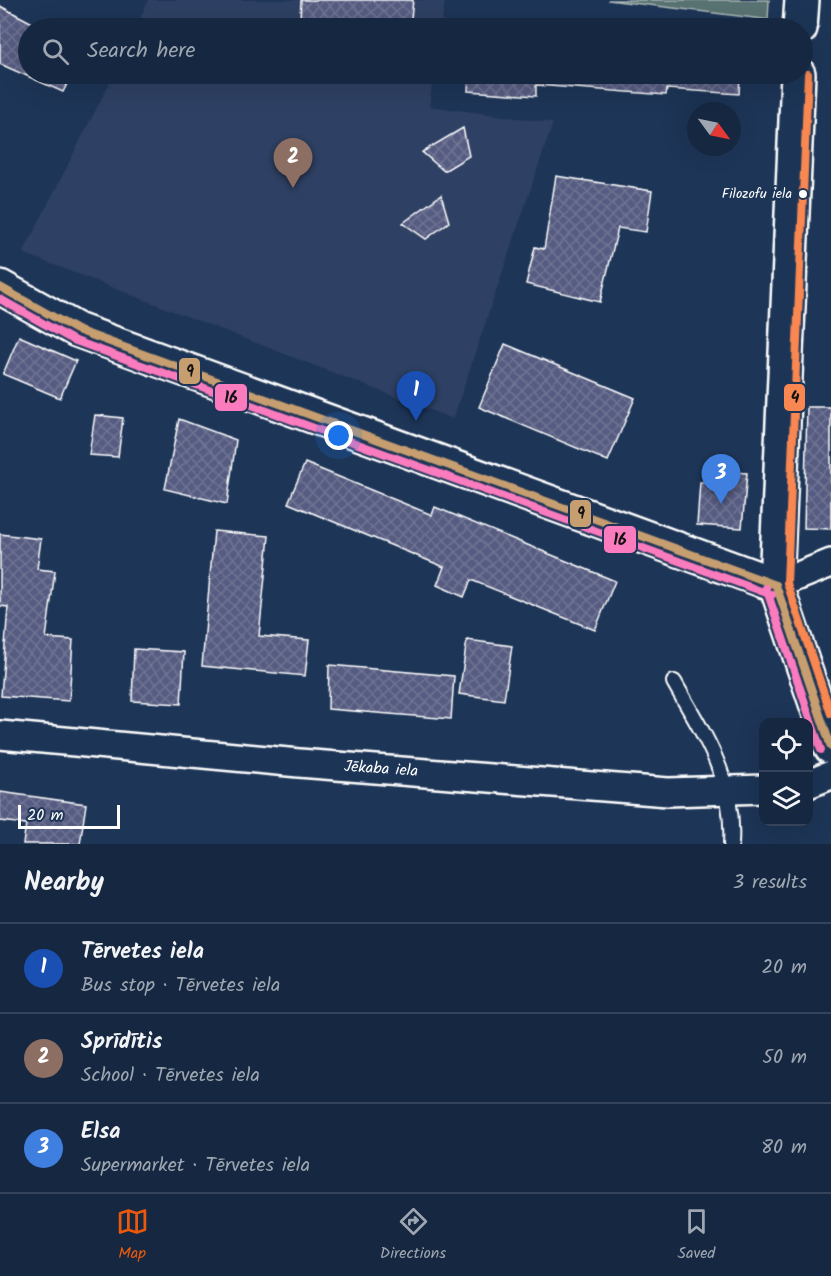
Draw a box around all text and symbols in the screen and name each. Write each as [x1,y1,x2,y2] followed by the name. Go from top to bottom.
[18,18,813,84] search box
[87,34,195,69] text: Search here
[39,35,72,68] icon: search
[687,102,741,156] north arrow
[274,138,312,188] pin: 2
[722,183,792,205] place label: Filozofu iela
[797,188,809,200] marker: Filozofu iela
[178,357,201,385] line badge: 9
[186,360,194,385] text: 9
[396,372,436,421] pin: 1
[214,383,248,412] line badge: 16
[783,383,806,412] line badge: 4
[224,386,238,411] text: 16
[791,386,800,411] text: 4
[324,421,353,450] your location
[702,454,740,504] pin: 3
[569,499,592,528] line badge: 9
[577,502,585,527] text: 9
[603,525,637,554] line badge: 16
[613,528,627,553] text: 16
[759,718,813,826] map controls
[759,718,813,772] button: locate
[343,754,419,784] street label: Jēkaba iela
[759,772,813,826] button: layers
[18,802,120,830] scale bar
[27,803,63,828] text: 20 m
[24,862,104,904] text: Nearby
[733,867,807,899] text: 3 results
[81,935,204,970] text: Tērvetes iela
[40,952,47,984] text: 1
[761,952,807,984] text: 20 m
[81,970,280,1002] text: Bus stop · Tērvetes iela
[81,1025,162,1060] text: Sprīdītis
[38,1042,49,1074] text: 2
[762,1042,807,1074] text: 50 m
[81,1060,260,1092] text: School · Tērvetes iela
[81,1115,120,1150] text: Elsa
[38,1132,49,1164] text: 3
[761,1132,807,1164] text: 80 m
[81,1150,310,1182] text: Supermarket · Tērvetes iela
[116,1205,149,1266] tab: Map
[380,1205,446,1266] tab: Directions
[677,1205,715,1266] tab: Saved

